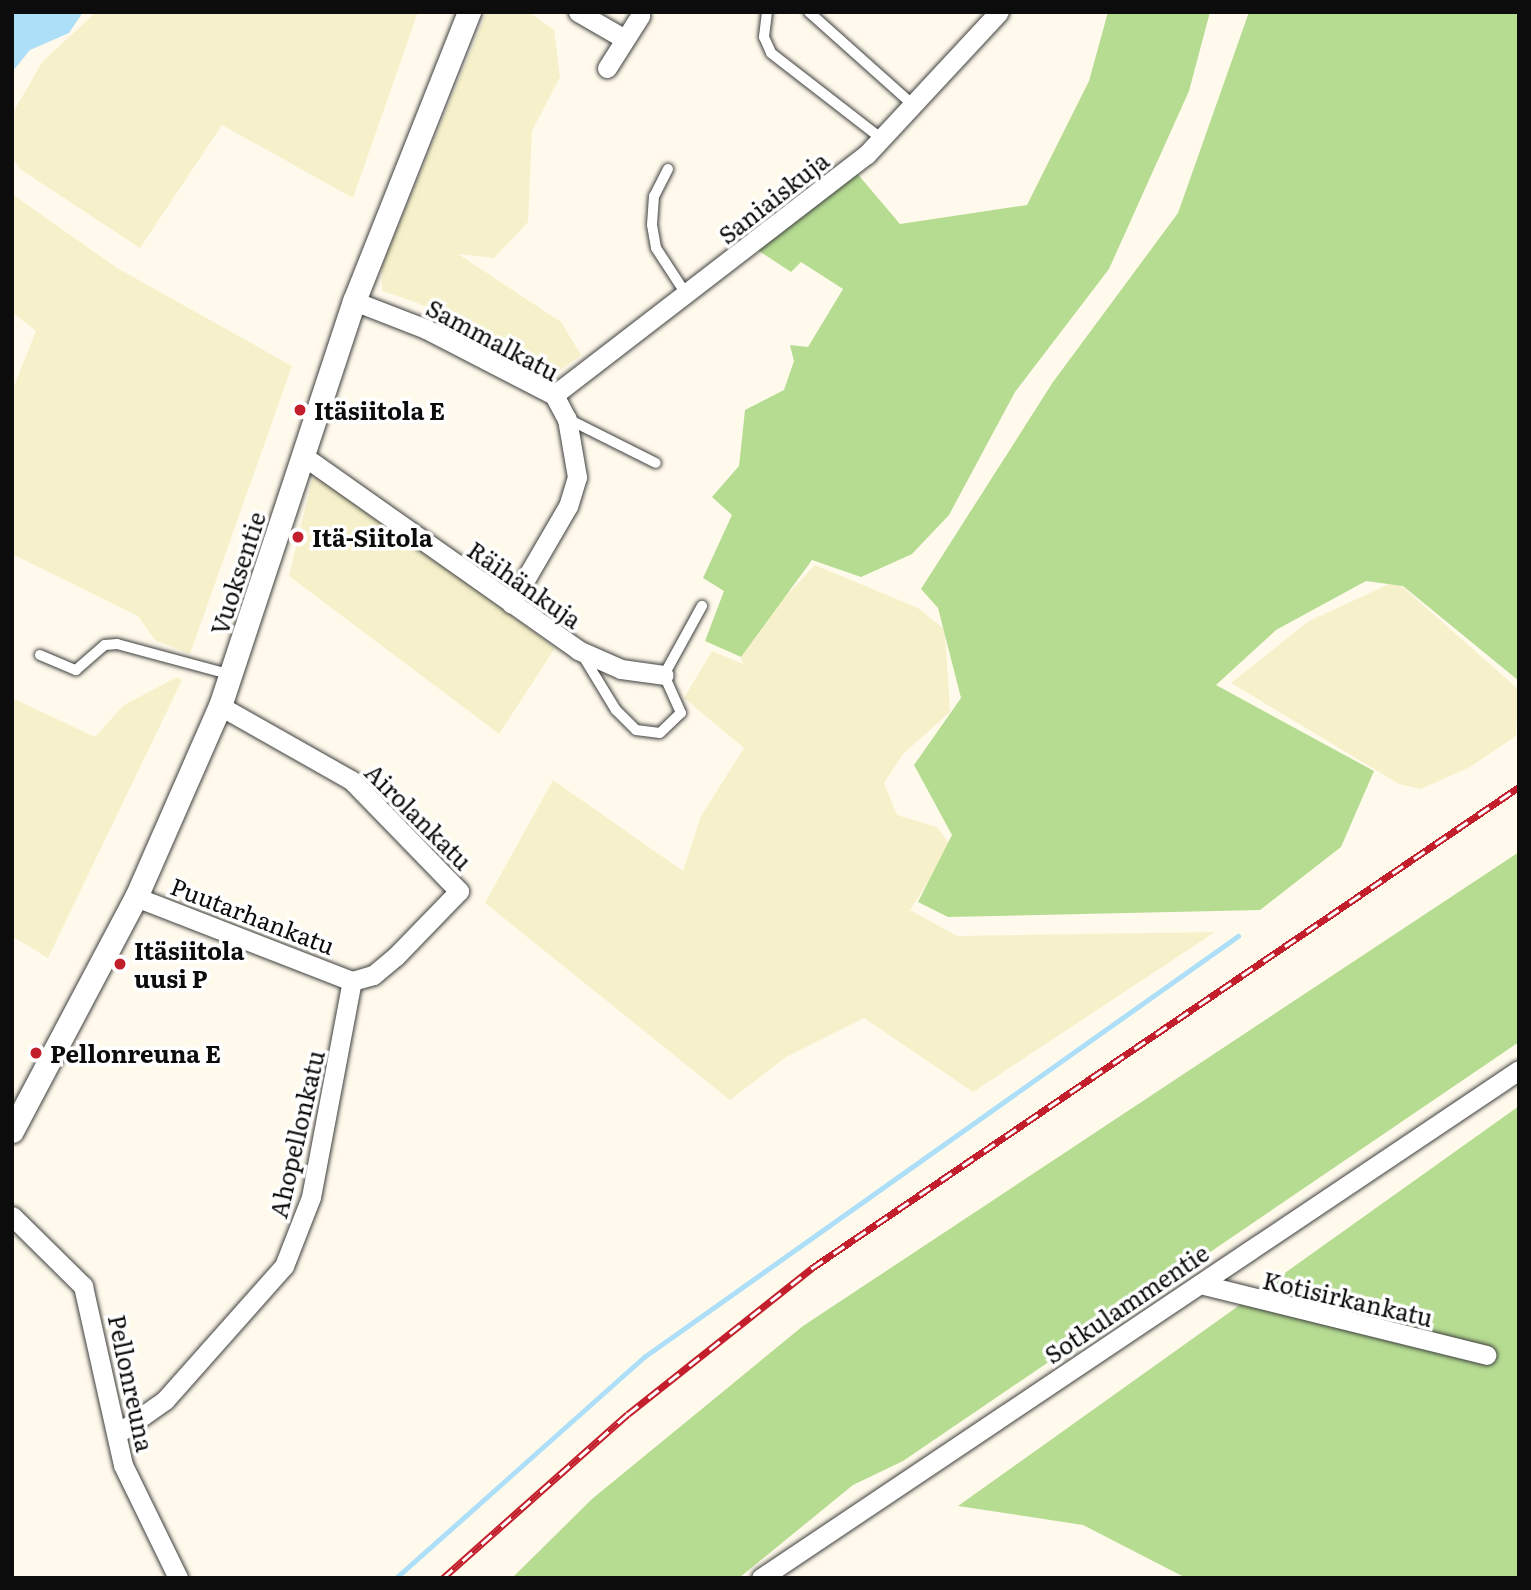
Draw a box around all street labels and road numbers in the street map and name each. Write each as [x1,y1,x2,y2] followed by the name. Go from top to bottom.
[712,145,834,249] street label: Saniaiskuja
[422,292,564,386] street label: Sammalkatu
[204,508,270,638] street label: Vuoksentie
[463,534,587,634] street label: Räihänkuja
[360,757,478,875] street label: Airolankatu
[167,871,339,959] street label: Puutarhankatu
[263,1047,329,1221] street label: Ahopellonkatu
[1038,1237,1214,1369] street label: Sotkulammentie
[1260,1264,1436,1332] street label: Kotisirkankatu
[103,1312,161,1454] street label: Pellonreuna

